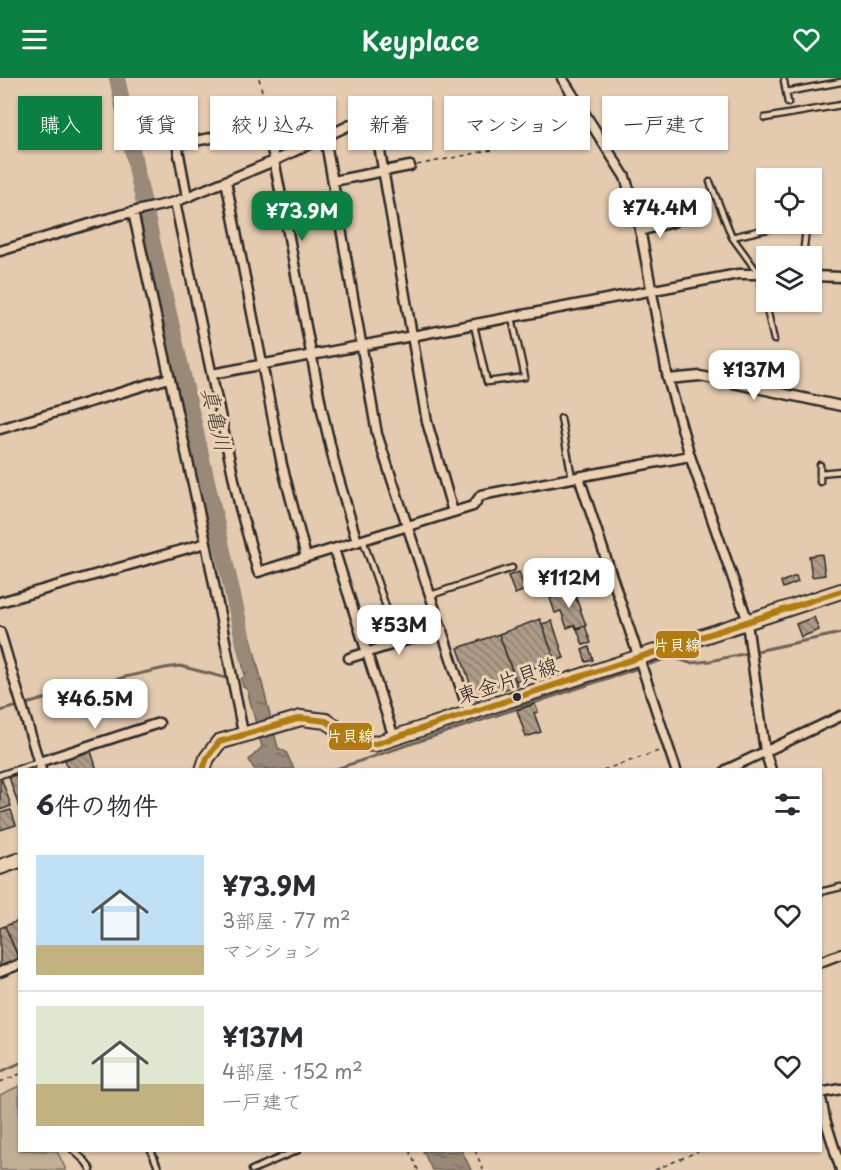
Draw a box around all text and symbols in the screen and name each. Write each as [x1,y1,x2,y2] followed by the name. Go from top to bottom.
[361,19,480,60] text: Keyplace
[18,23,51,56] icon: menu
[790,23,823,56] icon: heart
[18,96,102,150] chip: 購入
[114,96,198,150] chip: 賃貸
[210,96,336,150] chip: 絞り込み
[348,96,432,150] chip: 新着
[444,96,590,150] chip: マンション
[602,96,728,150] chip: 一戸建て
[756,168,822,312] map controls
[756,168,822,234] button: locate
[611,188,709,239] pin: ¥74.4M
[253,191,351,242] pin: ¥73.9M
[623,192,697,222] text: ¥74.4M
[266,195,338,225] text: ¥73.9M
[756,246,822,312] button: layers
[712,350,796,401] pin: ¥137M
[723,354,785,384] text: ¥137M
[194,383,242,455] water label: 真亀川
[527,558,611,609] pin: ¥112M
[537,562,601,592] text: ¥112M
[363,605,435,656] pin: ¥53M
[371,609,427,639] text: ¥53M
[655,630,700,659] line badge: 片貝線
[653,632,701,656] text: 片貝線
[452,648,562,710] street label: 東金片貝線
[46,679,144,730] pin: ¥46.5M
[57,683,133,713] text: ¥46.5M
[511,691,523,703] unlabelled marker
[328,722,373,751] line badge: 片貝線
[326,723,374,747] text: 片貝線
[36,785,158,824] text: 6件の物件
[771,788,804,821] icon: filters
[222,866,316,905] text: ¥73.9M
[84,879,156,951] icon: home
[771,899,804,932] icon: heart
[222,905,351,935] text: 3部屋 · 77 m²
[222,935,321,965] text: マンション
[222,1017,304,1056] text: ¥137M
[84,1030,156,1102] icon: home
[771,1050,804,1083] icon: heart
[222,1056,363,1086] text: 4部屋 · 152 m²
[222,1086,302,1116] text: 一戸建て

